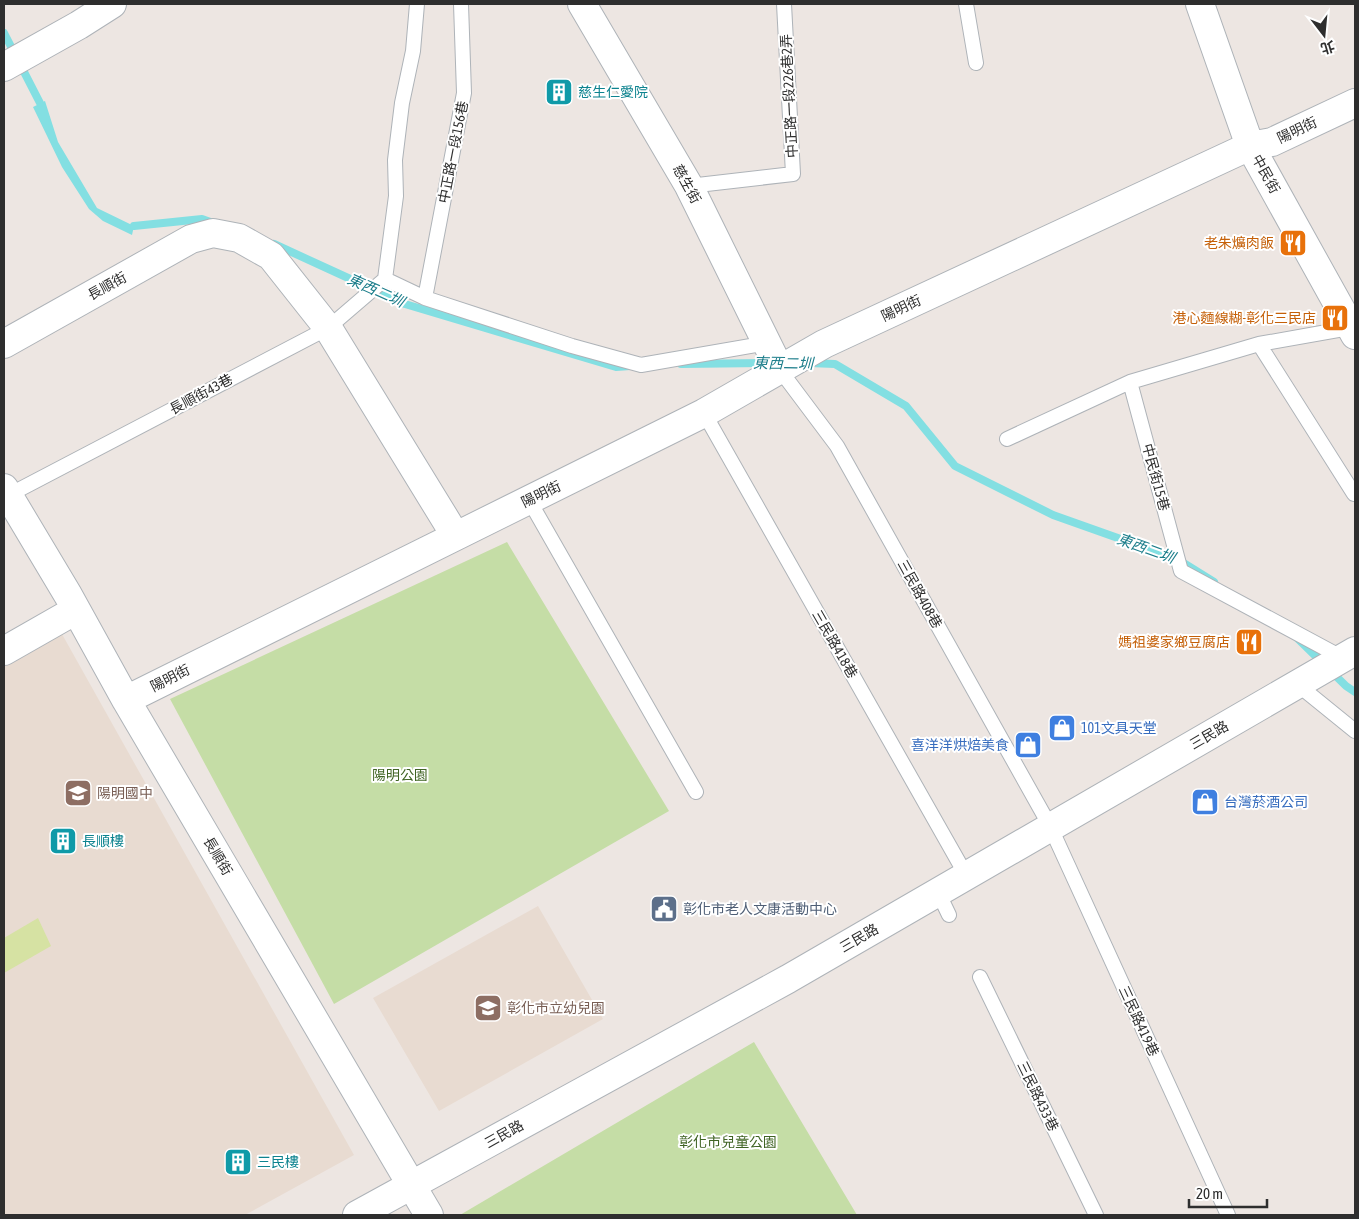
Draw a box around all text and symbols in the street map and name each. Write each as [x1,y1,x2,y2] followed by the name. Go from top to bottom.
[1299,10,1349,60] north arrow
[778,34,800,158] street label: 中正路一段226巷2弄
[1319,38,1337,57] text: 北
[544,77,574,107] building icon: 慈生仁愛院
[578,84,648,100] place label: 慈生仁愛院
[435,100,471,204] street label: 中正路一段156巷
[1275,114,1319,146] street label: 陽明街
[1249,152,1283,196] street label: 中民街
[670,162,704,206] street label: 慈生街
[1278,228,1308,258] restaurant icon: 老朱爌肉飯
[1204,235,1274,251] place label: 老朱爌肉飯
[85,269,129,303] street label: 長順街
[345,270,409,311] water label: 東西二圳
[879,292,923,324] street label: 陽明街
[1320,303,1350,333] restaurant icon: 港心麵線糊-彰化三民店
[1173,310,1316,326] place label: 港心麵線糊-彰化三民店
[753,354,815,372] water label: 東西二圳
[167,371,235,417] street label: 長順街43巷
[1139,442,1173,512] street label: 中民街15巷
[519,478,563,510] street label: 陽明街
[1115,530,1179,567] water label: 東西二圳
[895,557,945,631] street label: 三民路408巷
[809,607,861,681] street label: 三民路418巷
[1234,627,1264,657] restaurant icon: 媽祖婆家鄉豆腐店
[1118,634,1230,650] place label: 媽祖婆家鄉豆腐店
[148,661,192,695] street label: 陽明街
[1047,713,1077,743] shop icon: 101文具天堂
[1187,718,1231,752] street label: 三民路
[1081,720,1157,736] place label: 101文具天堂
[1013,730,1043,760] shop icon: 喜洋洋烘焙美食
[911,737,1009,753] place label: 喜洋洋烘焙美食
[372,767,428,783] park label: 陽明公園
[63,778,93,808] school or university icon: 陽明國中
[97,785,153,801] place label: 陽明國中
[1190,787,1220,817] shop icon: 台灣菸酒公司
[1224,794,1308,810] place label: 台灣菸酒公司
[48,826,78,856] building icon: 長順樓
[82,833,124,849] place label: 長順樓
[200,834,236,878] street label: 長順街
[649,894,679,924] public building icon: 彰化市老人文康活動中心
[683,901,837,917] place label: 彰化市老人文康活動中心
[837,921,881,955] street label: 三民路
[1116,983,1162,1059] street label: 三民路419巷
[473,993,503,1023] school or university icon: 彰化市立幼兒園
[507,1000,605,1016] place label: 彰化市立幼兒園
[1014,1058,1062,1134] street label: 三民路433巷
[482,1117,526,1151] street label: 三民路
[679,1134,777,1150] park label: 彰化市兒童公園
[223,1147,253,1177] building icon: 三民樓
[257,1154,299,1170] place label: 三民樓
[1189,1176,1266,1208] scale bar
[1196,1185,1223,1202] text: 20 m

